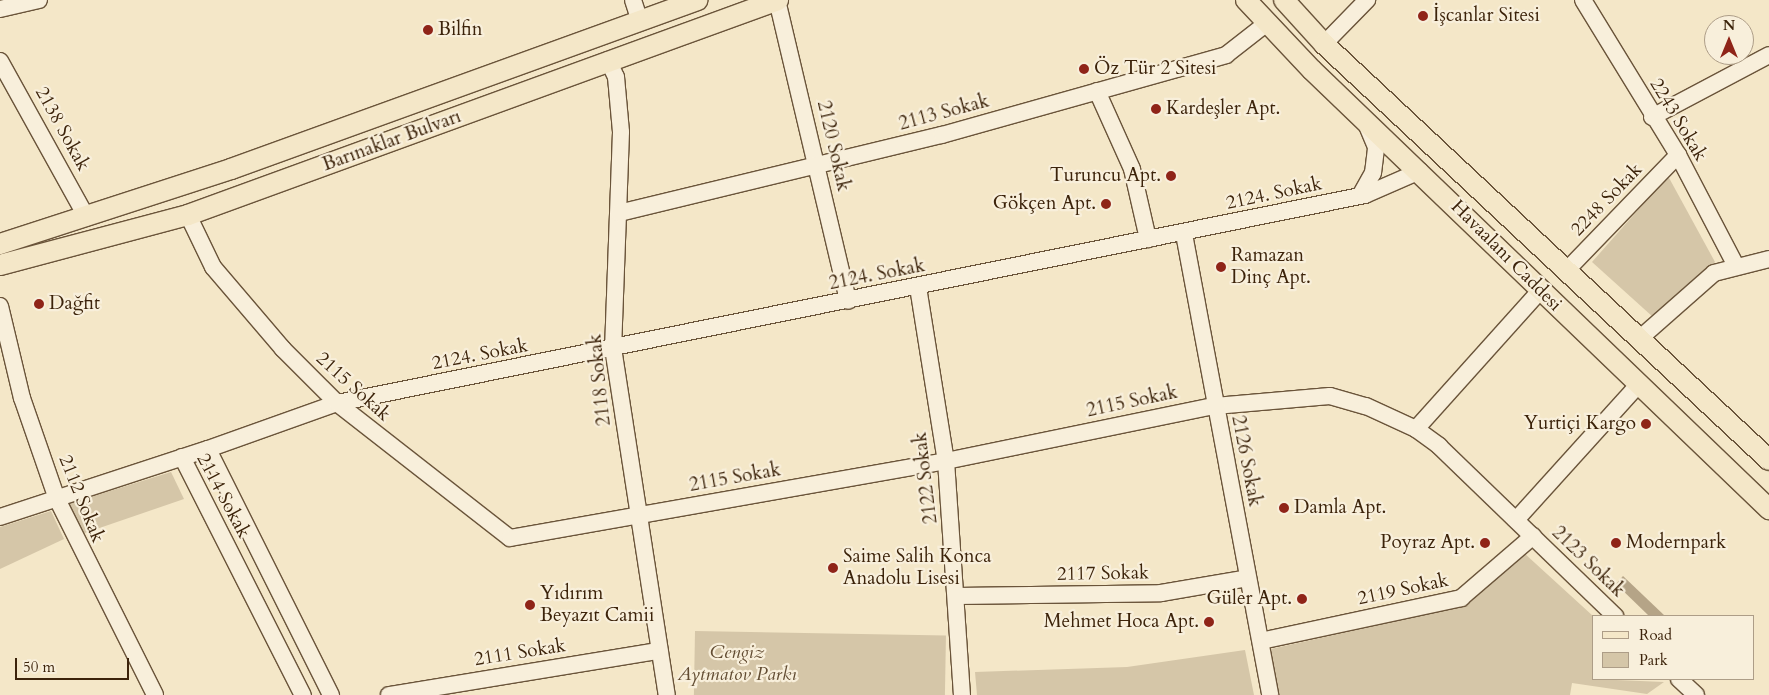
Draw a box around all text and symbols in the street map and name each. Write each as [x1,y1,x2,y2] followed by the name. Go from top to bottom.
[1433,5,1540,27] place label: İşcanlar Sitesi
[1417,10,1429,22] marker: İşcanlar Sitesi
[1704,15,1754,65] north arrow
[1723,16,1735,35] text: N
[438,19,483,41] place label: Bilfin
[422,24,434,36] marker: Bilfin
[1094,58,1216,80] place label: Öz Tür 2 Sitesi
[1078,63,1090,75] marker: Öz Tür 2 Sitesi
[1644,75,1712,165] street label: 2243 Sokak
[30,83,94,175] street label: 2138 Sokak
[896,90,992,136] street label: 2113 Sokak
[812,98,854,194] street label: 2120 Sokak
[1166,98,1280,120] place label: Kardeşler Apt.
[1150,103,1162,115] marker: Kardeşler Apt.
[320,105,464,177] street label: Barınaklar Bulvarı
[1567,159,1647,241] street label: 2248 Sokak
[1050,165,1161,187] place label: Turuncu Apt.
[1165,170,1177,182] marker: Turuncu Apt.
[1224,173,1324,215] street label: 2124. Sokak
[993,193,1096,215] place label: Gökçen Apt.
[1446,196,1566,316] street label: Havaalanı Caddesi
[1100,198,1112,210] marker: Gökçen Apt.
[1231,245,1311,289] place label: Ramazan Dinç Apt.
[827,255,927,295] street label: 2124. Sokak
[1215,261,1227,273] marker: Ramazan Dinç Apt.
[49,293,100,315] place label: Dağfit
[33,298,45,310] marker: Dağfit
[584,333,616,427] street label: 2118 Sokak
[430,335,530,375] street label: 2124. Sokak
[311,348,395,426] street label: 2115 Sokak
[1084,381,1180,423] street label: 2115 Sokak
[1226,413,1266,509] street label: 2126 Sokak
[1524,413,1636,435] place label: Yurtiçi Kargo
[1640,418,1652,430] marker: Yurtiçi Kargo
[909,431,943,525] street label: 2122 Sokak
[191,450,255,542] street label: 2114 Sokak
[53,452,109,546] street label: 2112 Sokak
[688,459,782,497] street label: 2115 Sokak
[1294,497,1386,519] place label: Damla Apt.
[1278,502,1290,514] marker: Damla Apt.
[1547,522,1629,602] street label: 2123 Sokak
[1380,532,1475,554] place label: Poyraz Apt.
[1626,532,1726,554] place label: Modernpark
[1479,537,1491,549] marker: Poyraz Apt.
[1610,537,1622,549] marker: Modernpark
[843,546,991,590] place label: Saime Salih Konca Anadolu Lisesi
[827,562,839,574] marker: Saime Salih Konca Anadolu Lisesi
[1057,562,1149,586] street label: 2117 Sokak
[1355,569,1451,611] street label: 2119 Sokak
[540,583,654,627] place label: Yıdırım Beyazıt Camii
[1207,588,1292,610] place label: Güler Apt.
[1296,593,1308,605] marker: Güler Apt.
[524,599,536,611] marker: Yıdırım Beyazıt Camii
[1044,611,1199,633] place label: Mehmet Hoca Apt.
[1592,615,1754,680] legend
[1203,616,1215,628] marker: Mehmet Hoca Apt.
[1639,625,1672,645] text: Road
[473,635,567,671] street label: 2111 Sokak
[677,642,797,686] park label: Cengiz Aytmatov Parkı
[18,648,131,680] scale bar
[1639,650,1668,670] text: Park
[23,657,55,677] text: 50 m

